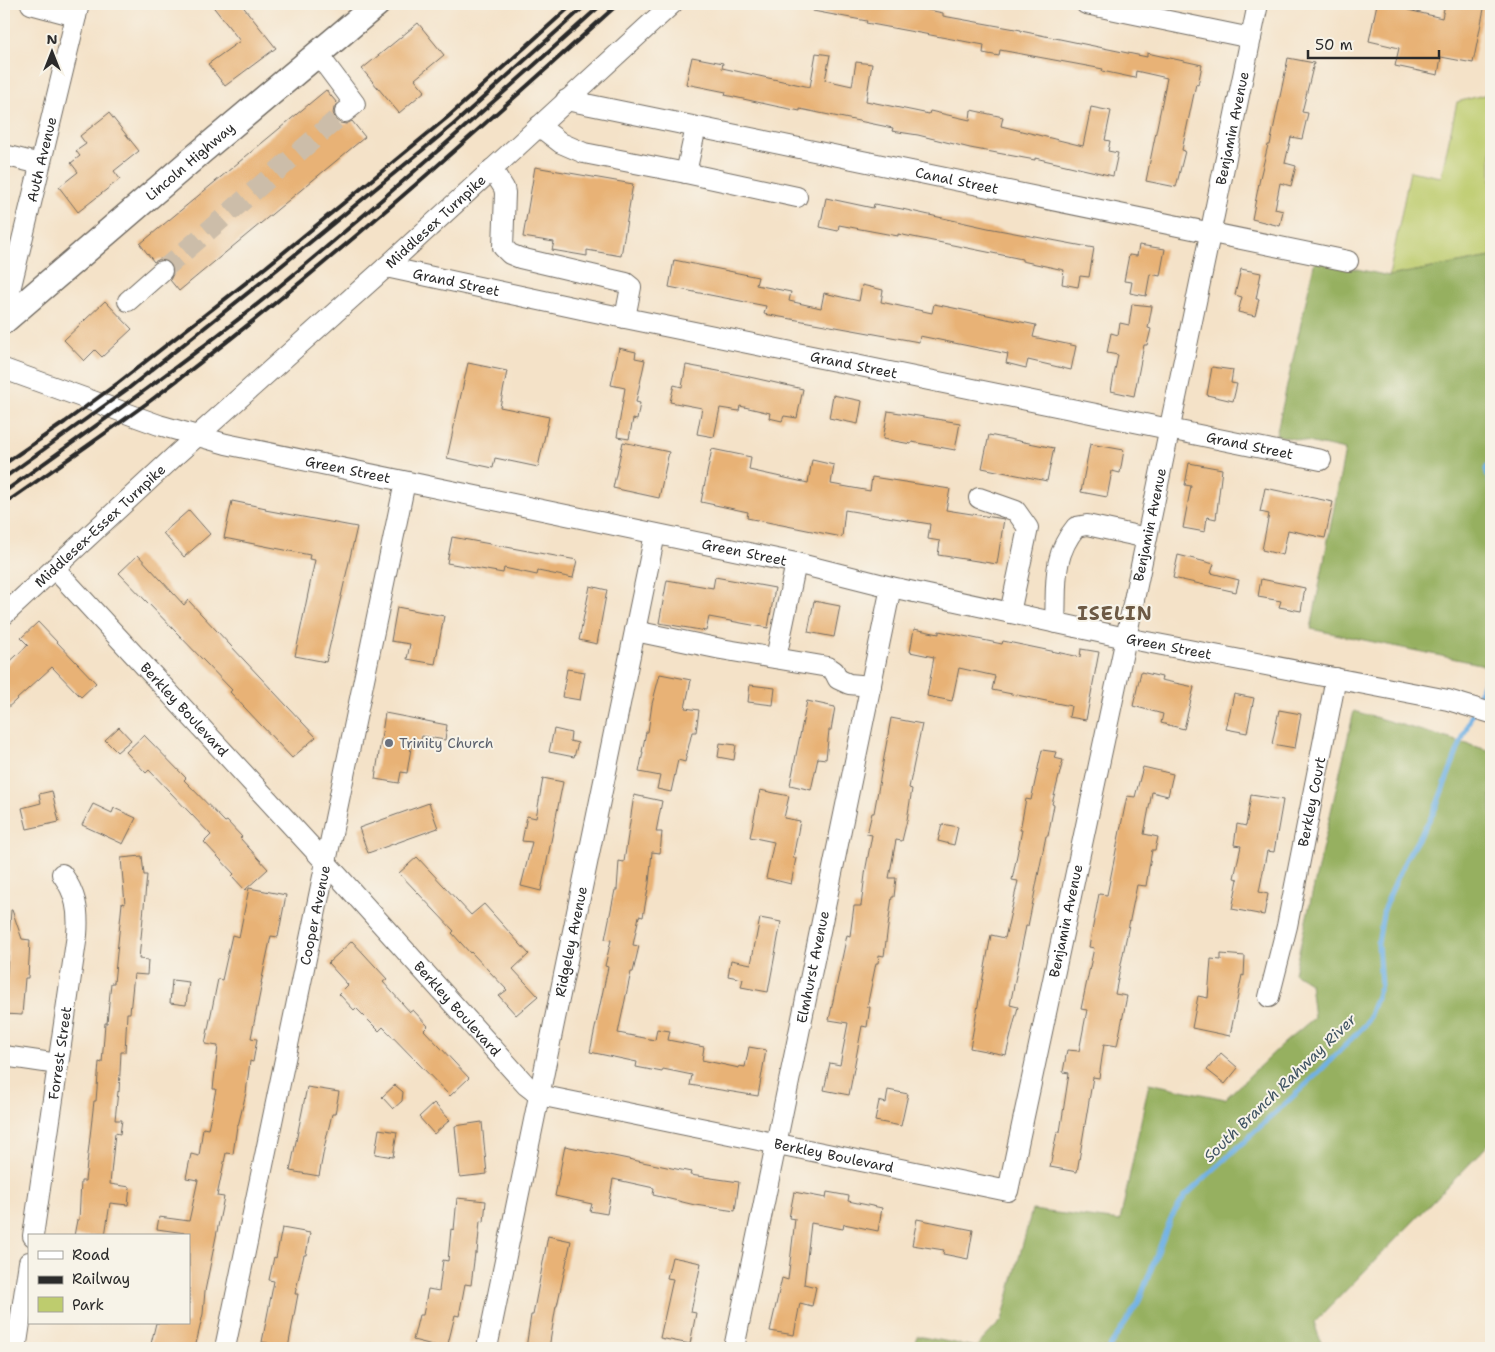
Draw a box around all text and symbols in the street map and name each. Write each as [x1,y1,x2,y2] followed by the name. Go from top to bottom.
[28,28,78,78] north arrow
[1308,28,1439,60] scale bar
[46,30,58,48] text: N
[1315,35,1353,55] text: 50 m
[1212,70,1253,186] street label: Benjamin Avenue
[23,115,60,204] street label: Auth Avenue
[142,118,238,205] street label: Lincoln Highway
[914,163,1000,198] street label: Canal Street
[381,171,490,272] street label: Middlesex Turnpike
[411,264,502,300] street label: Grand Street
[809,347,899,382] street label: Grand Street
[1205,428,1295,463] street label: Grand Street
[304,452,392,487] street label: Green Street
[31,460,169,591] street label: Middlesex-Essex Turnpike
[1129,466,1170,583] street label: Benjamin Avenue
[700,535,789,570] street label: Green Street
[1077,601,1153,626] district label: ISELIN
[1125,629,1213,663] street label: Green Street
[137,659,232,760] street label: Berkley Boulevard
[399,734,494,752] place label: Trinity Church
[383,737,395,749] marker: Trinity Church
[1294,755,1329,848] street label: Berkley Court
[1045,863,1086,979] street label: Benjamin Avenue
[296,864,334,967] street label: Cooper Avenue
[551,885,591,999] street label: Ridgeley Avenue
[792,909,833,1025] street label: Elmhurst Avenue
[410,957,505,1060] street label: Berkley Boulevard
[44,1005,75,1101] street label: Forrest Street
[1199,1009,1361,1166] water label: South Branch Rahway River
[772,1134,895,1176] street label: Berkley Boulevard
[28,1234,190,1324] legend
[72,1245,110,1265] text: Road
[72,1269,130,1289] text: Railway
[72,1295,104,1315] text: Park

